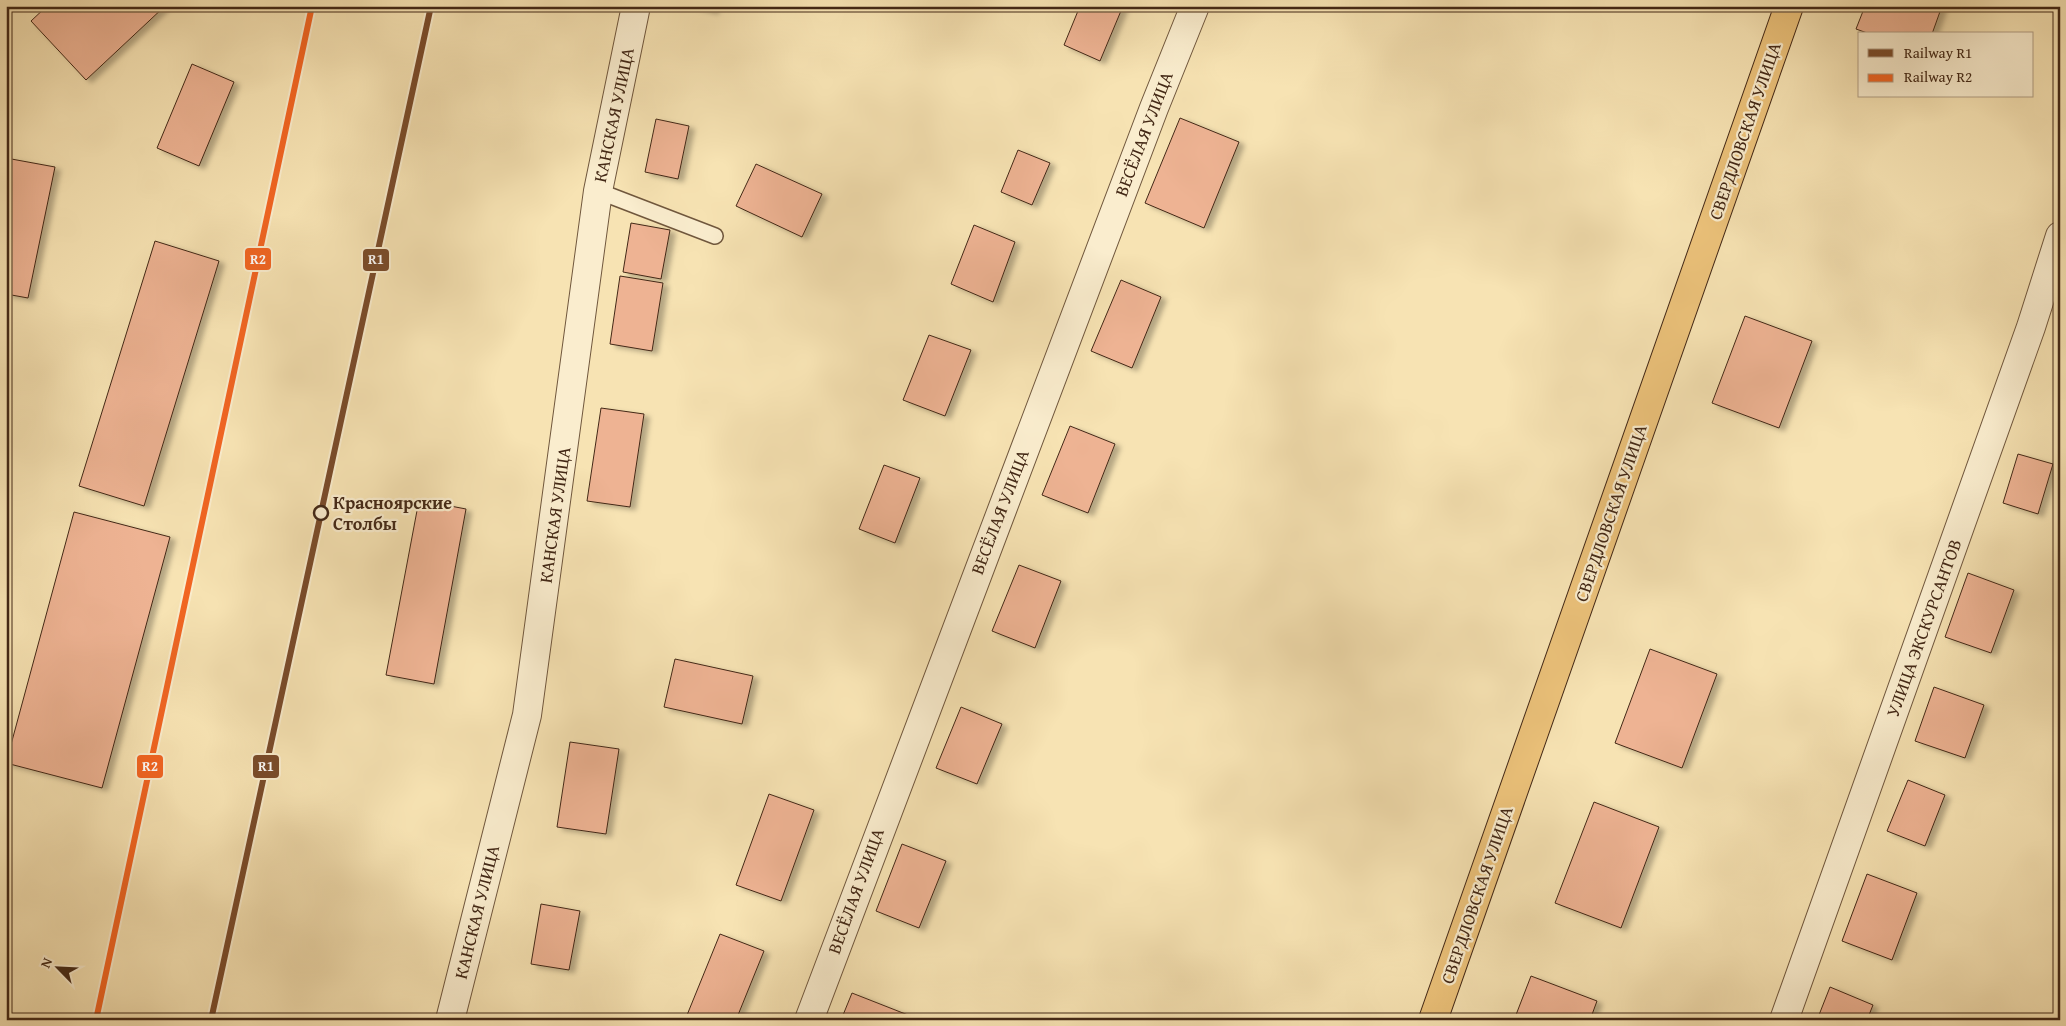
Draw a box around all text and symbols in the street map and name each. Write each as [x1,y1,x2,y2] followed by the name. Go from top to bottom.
[1858,32,2034,98] legend
[1701,38,1788,223] street label: СВЕРДЛОВСКАЯ УЛИЦА
[1904,42,1972,63] text: Railway R1
[586,45,641,185] street label: КАНСКАЯ УЛИЦА
[1904,66,1972,87] text: Railway R2
[1107,67,1180,200] street label: ВЕСЁЛАЯ УЛИЦА
[244,247,272,271] line badge: R2
[362,248,390,272] line badge: R1
[250,249,266,269] text: R2
[368,249,384,269] text: R1
[1567,420,1654,605] street label: СВЕРДЛОВСКАЯ УЛИЦА
[532,445,577,585] street label: КАНСКАЯ УЛИЦА
[963,445,1036,578] street label: ВЕСЁЛАЯ УЛИЦА
[333,489,452,537] place label: Красноярские Столбы
[313,505,329,521] marker: Красноярские Столбы
[1879,535,1968,721] street label: УЛИЦА ЭКСКУРСАНТОВ
[136,754,164,779] line badge: R2
[252,754,280,779] line badge: R1
[142,756,158,776] text: R2
[258,756,274,776] text: R1
[1433,802,1520,987] street label: СВЕРДЛОВСКАЯ УЛИЦА
[820,824,891,958] street label: ВЕСЁЛАЯ УЛИЦА
[447,842,506,982] street label: КАНСКАЯ УЛИЦА
[32,944,82,994] north arrow
[35,954,57,971] text: N

